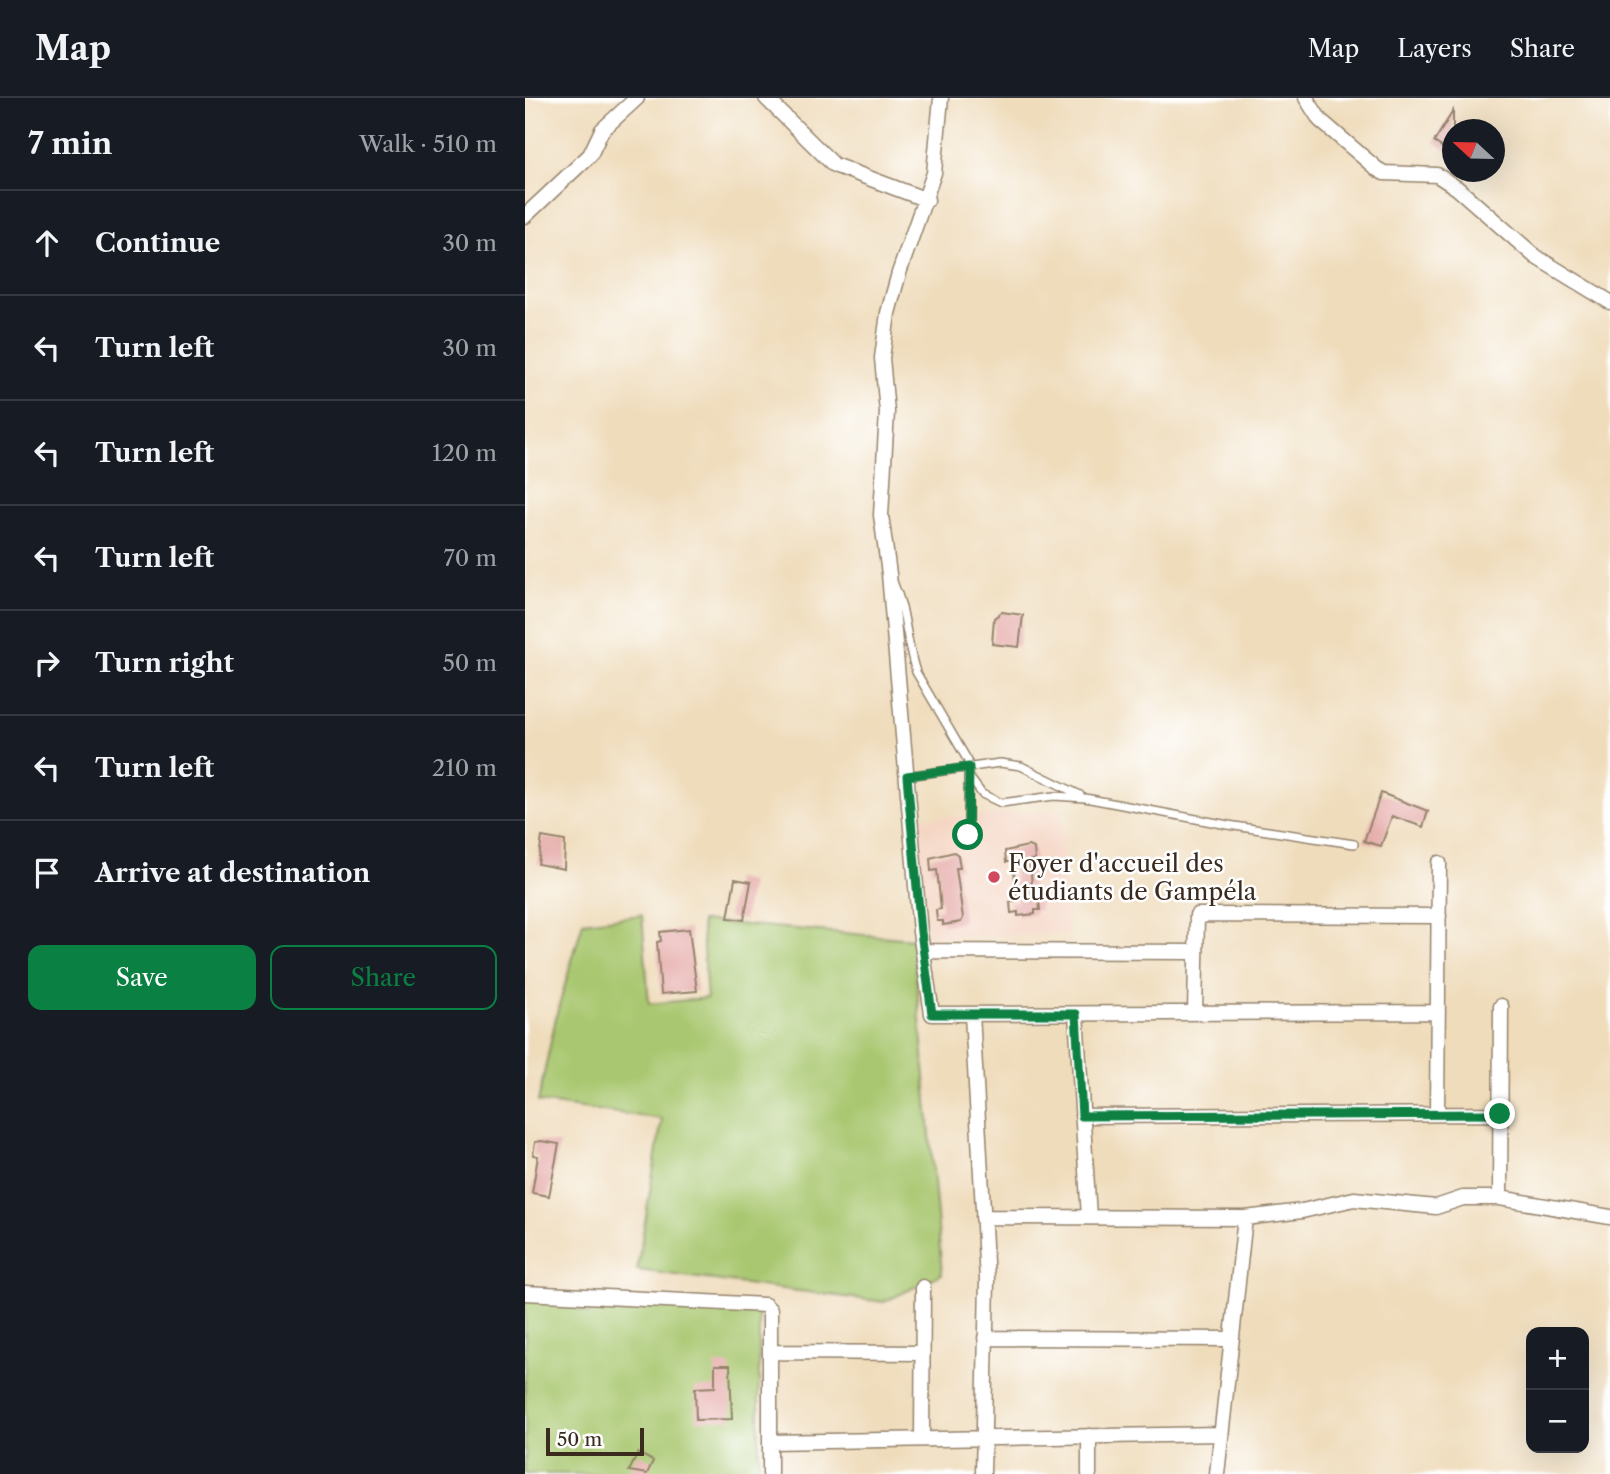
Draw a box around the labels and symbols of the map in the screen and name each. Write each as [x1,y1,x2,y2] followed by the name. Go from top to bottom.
[1442,119,1505,182] north arrow
[952,819,983,850] route start
[1008,849,1257,906] place label: Foyer d'accueil des étudiants de Gampéla
[986,869,1002,885] marker: Foyer d'accueil des étudiants de Gampéla
[1484,1098,1515,1129] route end
[546,1425,644,1457] scale bar

